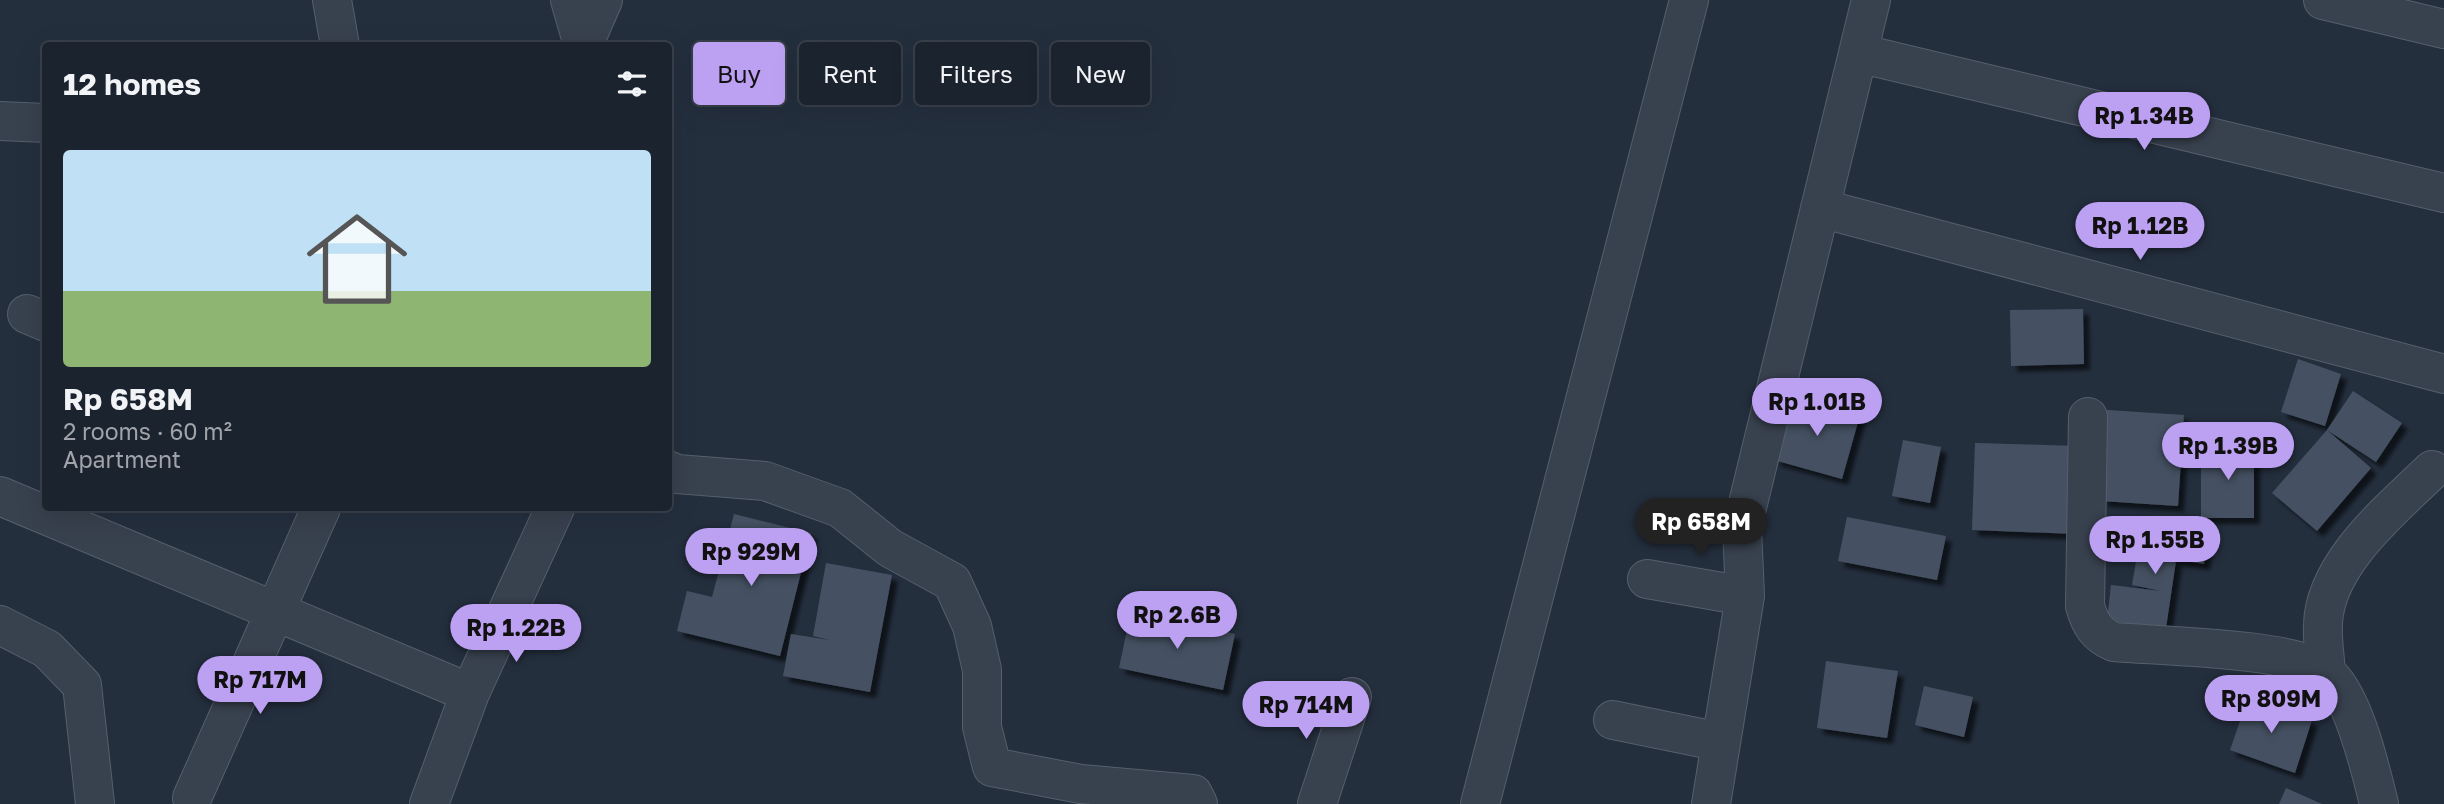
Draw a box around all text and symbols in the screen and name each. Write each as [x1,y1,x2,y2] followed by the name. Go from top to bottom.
[693,42,785,105] chip: Buy
[799,42,901,105] chip: Rent
[915,42,1037,105] chip: Filters
[1051,42,1150,105] chip: New
[613,65,651,103] icon: filters
[63,66,201,102] text: 12 homes
[2072,92,2216,152] pin: Rp 1.34B
[2094,101,2194,129] text: Rp 1.34B
[294,196,420,322] icon: home
[2068,202,2212,262] pin: Rp 1.12B
[2091,211,2189,239] text: Rp 1.12B
[1745,378,1889,438] pin: Rp 1.01B
[63,381,193,417] text: Rp 658M
[1768,387,1866,415] text: Rp 1.01B
[63,417,232,445] text: 2 rooms · 60 m²
[2156,422,2300,482] pin: Rp 1.39B
[2178,431,2278,459] text: Rp 1.39B
[63,445,181,473] text: Apartment
[1636,498,1766,558] pin: Rp 658M
[1651,507,1751,535] text: Rp 658M
[2083,516,2227,576] pin: Rp 1.55B
[2105,525,2205,553] text: Rp 1.55B
[686,528,816,588] pin: Rp 929M
[701,537,801,565] text: Rp 929M
[1112,592,1242,651] pin: Rp 2.6B
[1133,600,1221,628] text: Rp 2.6B
[444,604,588,664] pin: Rp 1.22B
[466,613,566,641] text: Rp 1.22B
[195,656,325,716] pin: Rp 717M
[213,665,307,693] text: Rp 717M
[2206,676,2336,735] pin: Rp 809M
[1241,682,1371,741] pin: Rp 714M
[2221,684,2321,712] text: Rp 809M
[1258,690,1354,718] text: Rp 714M

